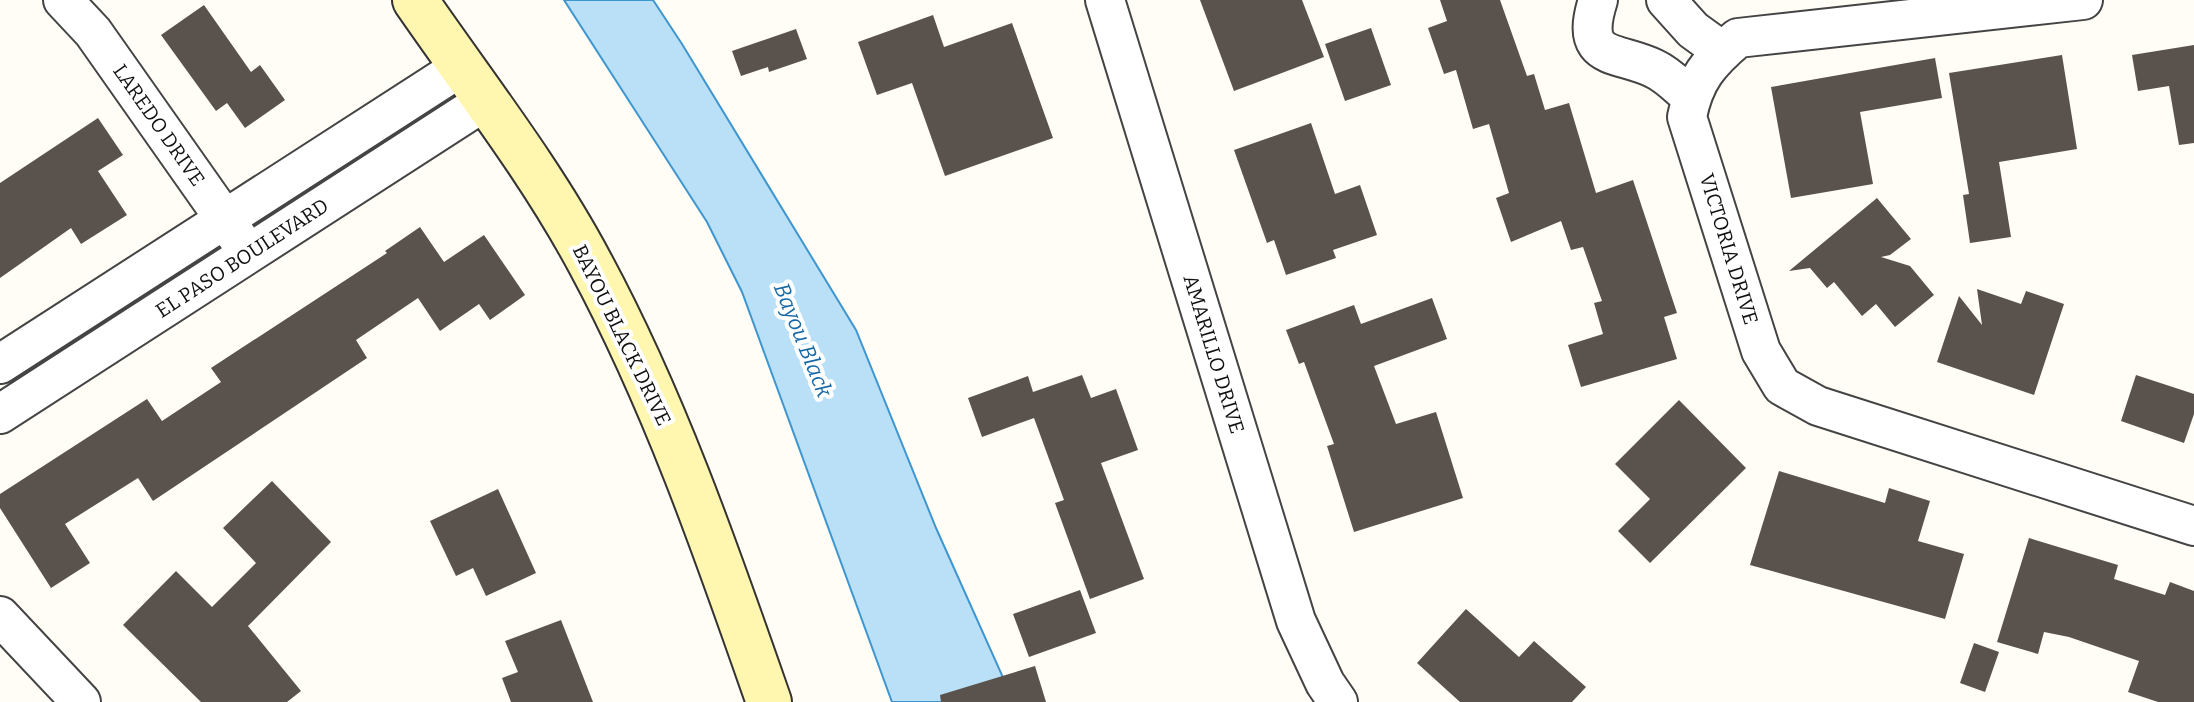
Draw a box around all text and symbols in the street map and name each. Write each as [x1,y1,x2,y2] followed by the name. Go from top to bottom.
[108,60,210,190] street label: LAREDO DRIVE
[1695,171,1763,327] street label: VICTORIA DRIVE
[151,193,333,323] street label: EL PASO BOULEVARD
[568,241,676,429] street label: BAYOU BLACK DRIVE
[1178,272,1250,436] street label: AMARILLO DRIVE
[768,279,839,402] water label: Bayou Black

